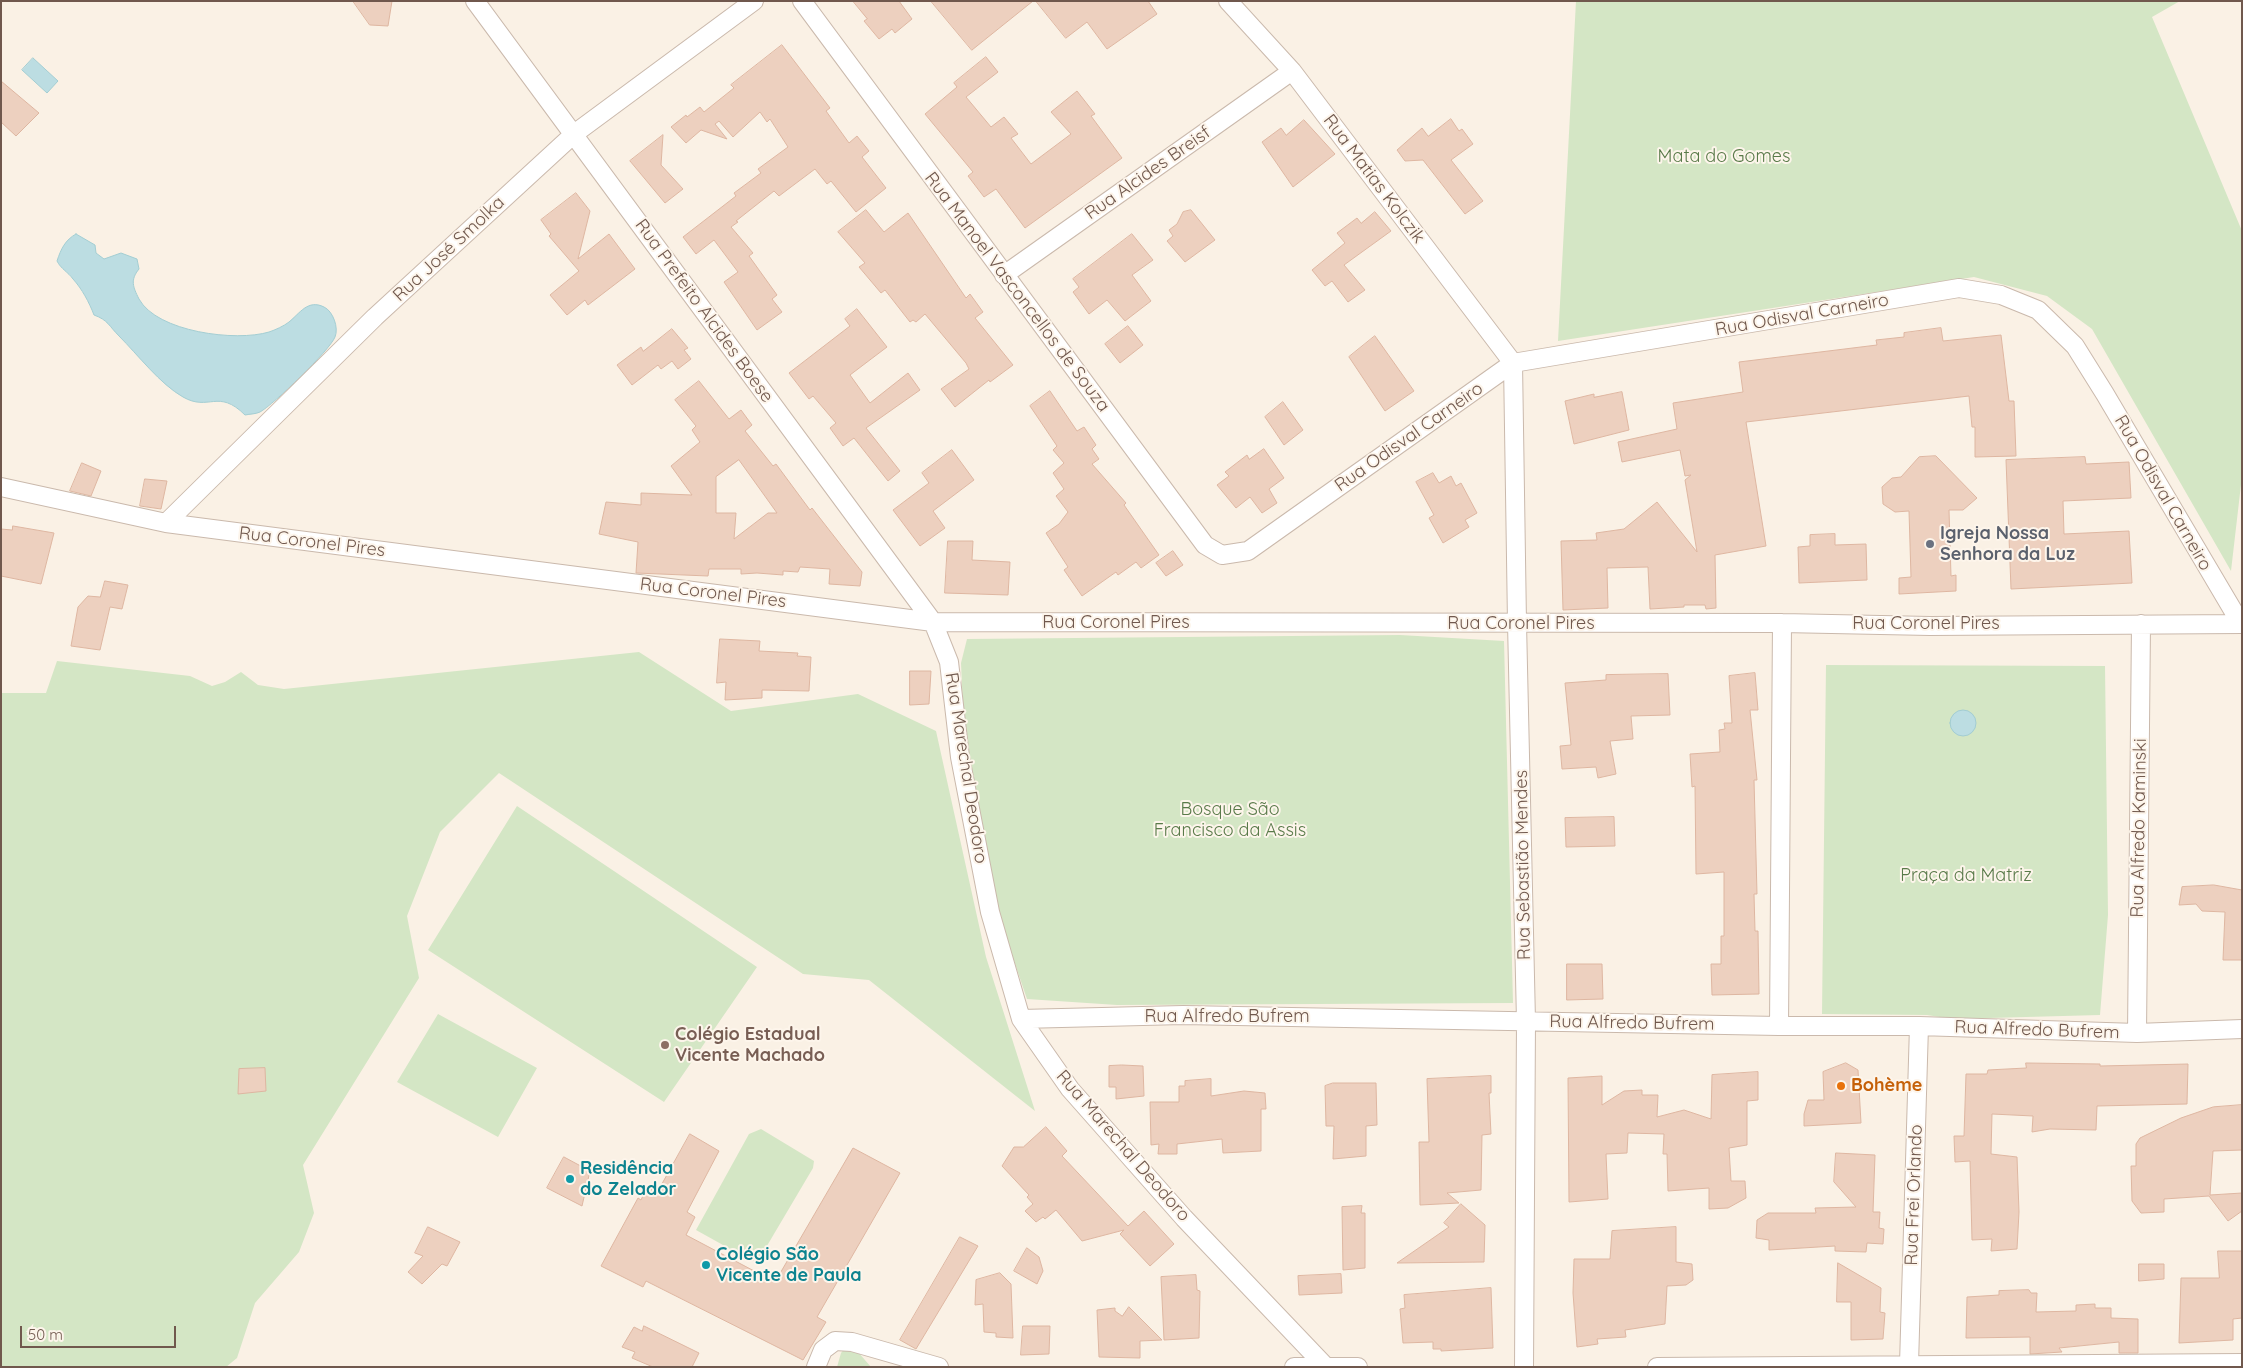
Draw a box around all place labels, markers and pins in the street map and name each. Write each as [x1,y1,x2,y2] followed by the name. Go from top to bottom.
[1940,523,2075,566] place label: Igreja Nossa Senhora da Luz
[1924,538,1936,550] marker: Igreja Nossa Senhora da Luz
[675,1024,825,1066] place label: Colégio Estadual Vicente Machado
[659,1039,671,1051] marker: Colégio Estadual Vicente Machado
[1851,1075,1922,1097] place label: Bohème
[1835,1080,1847,1092] marker: Bohème
[580,1158,676,1200] place label: Residência do Zelador
[564,1173,576,1185] marker: Residência do Zelador
[716,1244,862,1286] place label: Colégio São Vicente de Paula
[700,1259,712,1271] marker: Colégio São Vicente de Paula

